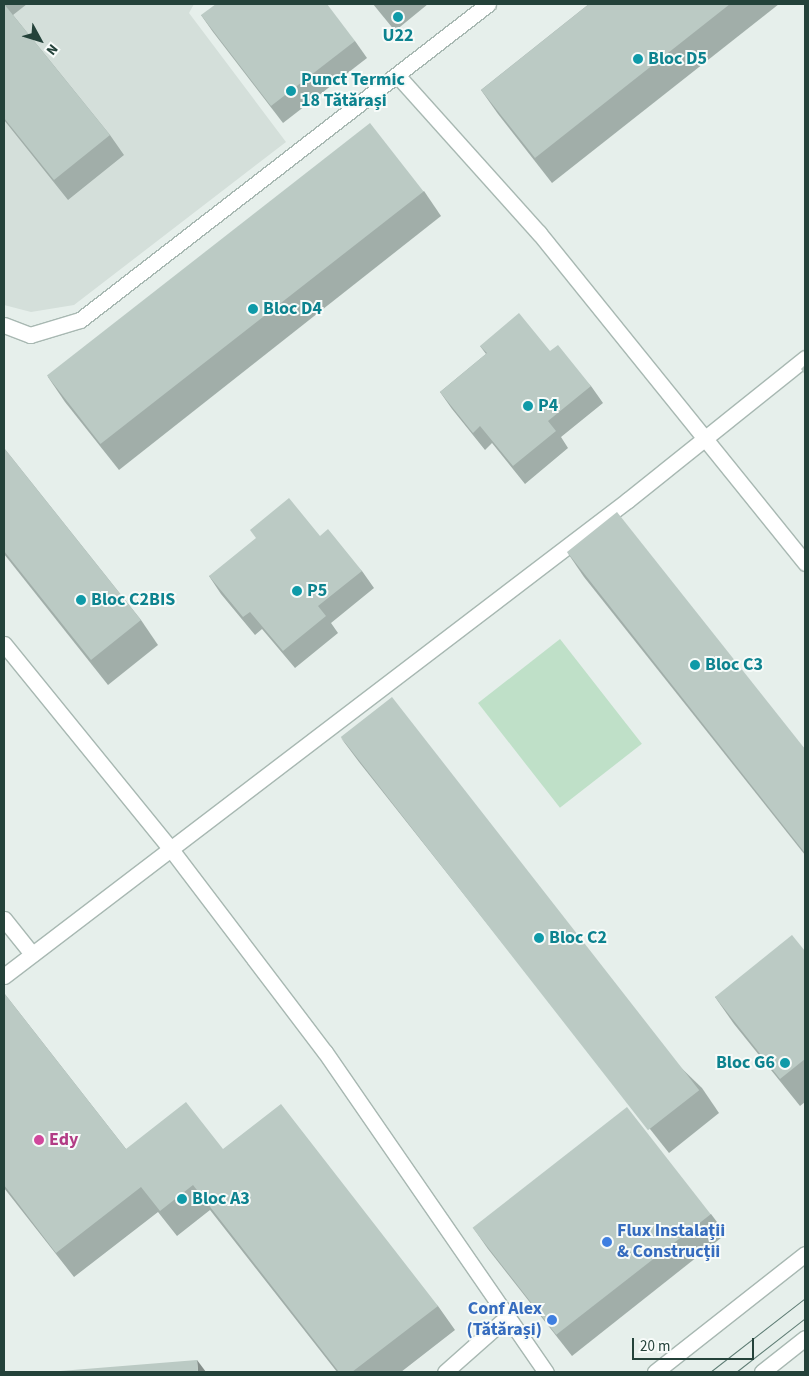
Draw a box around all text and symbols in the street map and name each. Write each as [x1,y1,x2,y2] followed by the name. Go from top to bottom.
[392,11,404,23] marker: U22
[15,15,65,65] north arrow
[383,25,413,47] place label: U22
[41,40,62,59] text: N
[648,48,707,70] place label: Bloc D5
[632,53,644,65] marker: Bloc D5
[301,70,405,112] place label: Punct Termic 18 Tătărași
[285,85,297,97] marker: Punct Termic 18 Tătărași
[263,298,322,320] place label: Bloc D4
[247,303,259,315] marker: Bloc D4
[538,395,558,417] place label: P4
[522,400,534,412] marker: P4
[307,580,327,602] place label: P5
[291,585,303,597] marker: P5
[91,589,175,611] place label: Bloc C2BIS
[75,594,87,606] marker: Bloc C2BIS
[705,654,763,676] place label: Bloc C3
[689,659,701,671] marker: Bloc C3
[549,927,607,949] place label: Bloc C2
[533,932,545,944] marker: Bloc C2
[716,1052,775,1074] place label: Bloc G6
[779,1057,791,1069] marker: Bloc G6
[49,1129,78,1151] place label: Edy
[33,1134,45,1146] marker: Edy
[192,1188,250,1210] place label: Bloc A3
[176,1193,188,1205] marker: Bloc A3
[617,1221,725,1264] place label: Flux Instalații & Construcții
[601,1236,613,1248] marker: Flux Instalații & Construcții
[466,1299,542,1342] place label: Conf Alex (Tătărași)
[546,1314,558,1326] marker: Conf Alex (Tătărași)
[634,1328,756,1360] scale bar
[640,1336,670,1357] text: 20 m

